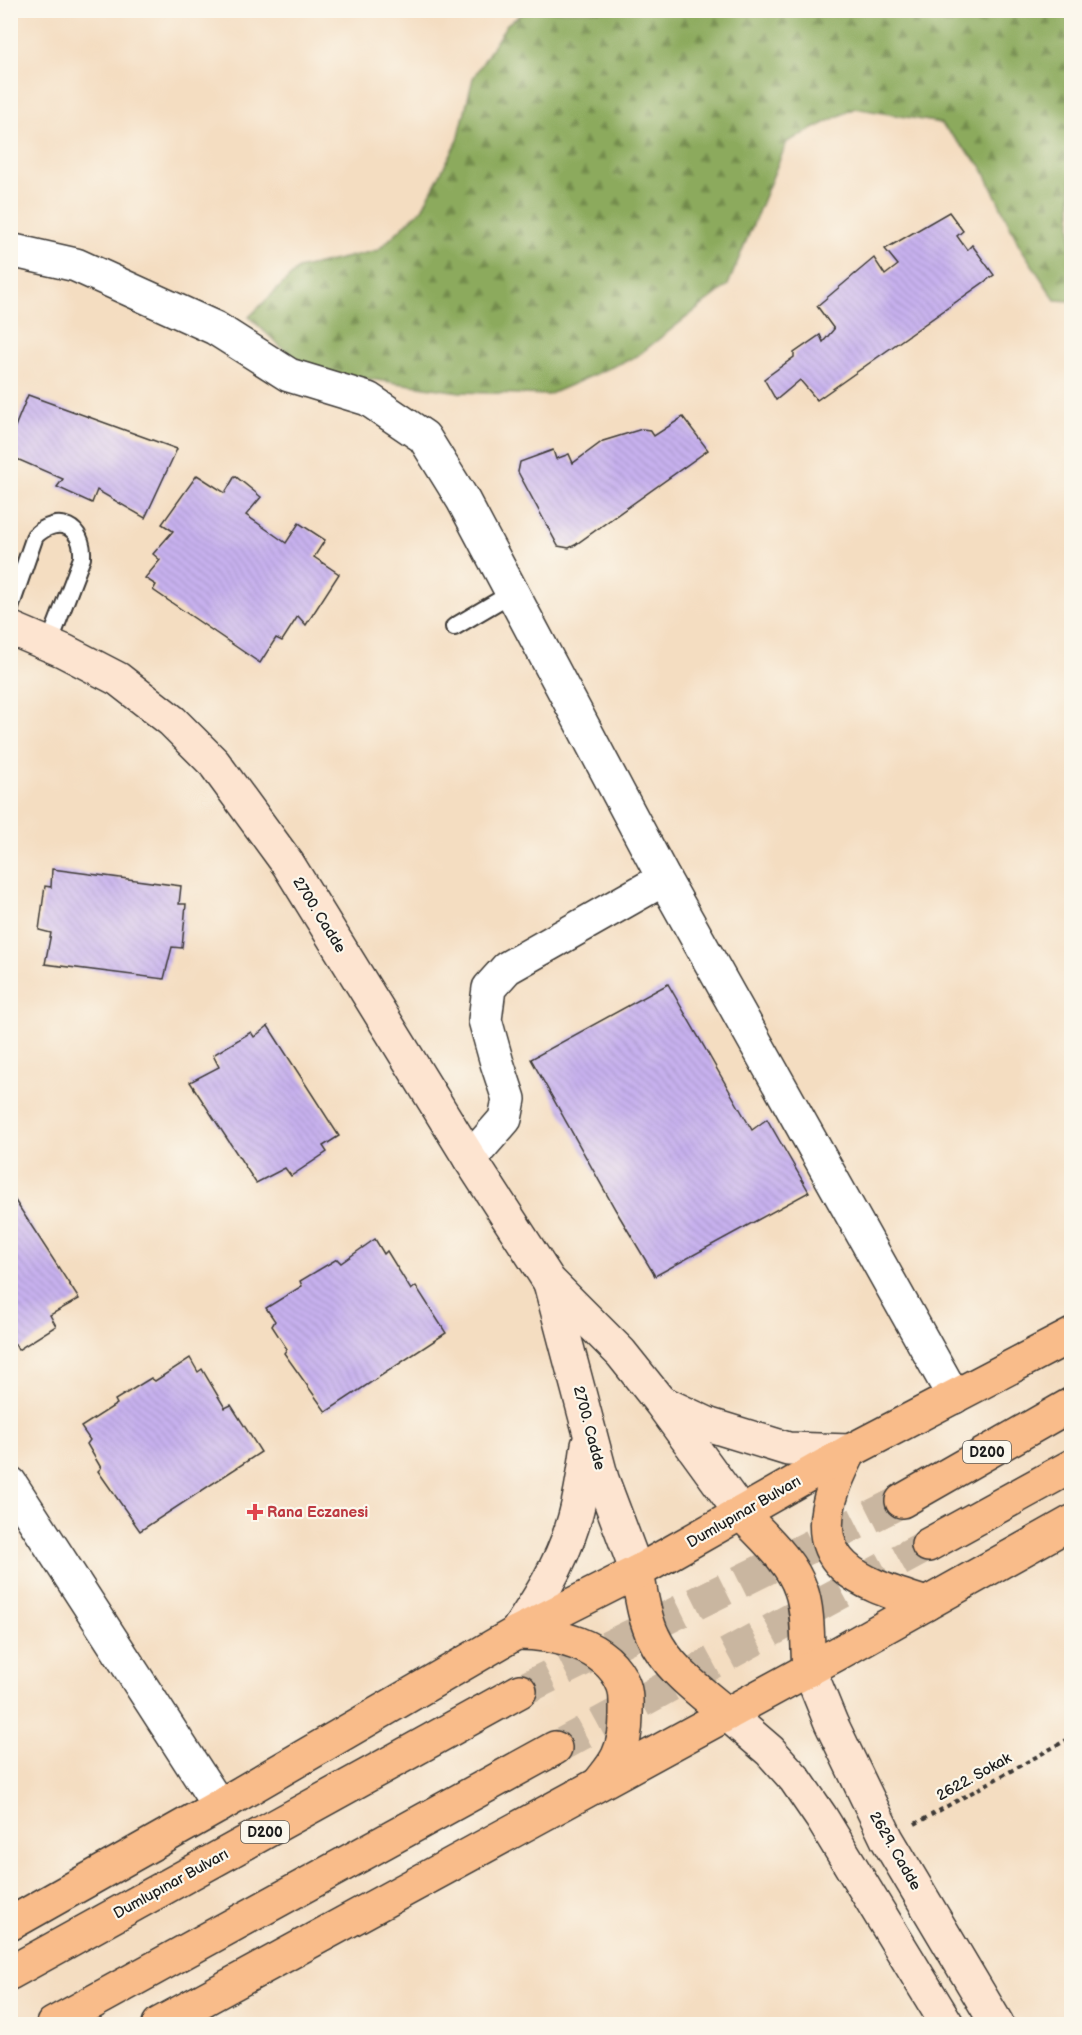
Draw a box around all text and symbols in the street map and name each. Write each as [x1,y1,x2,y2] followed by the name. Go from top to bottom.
[288,873,350,957] street label: 2700. Cadde
[569,1384,609,1472] street label: 2700. Cadde
[963,1441,1011,1463] road number: D200
[684,1472,804,1552] street label: Dumlupınar Bulvarı
[267,1503,368,1522] place label: Rana Eczanesi
[248,1505,262,1519] marker: Rana Eczanesi
[933,1748,1015,1805] street label: 2622. Sokak
[865,1808,925,1894] street label: 2629. Cadde
[241,1821,289,1843] road number: D200
[110,1845,232,1923] street label: Dumlupınar Bulvarı

